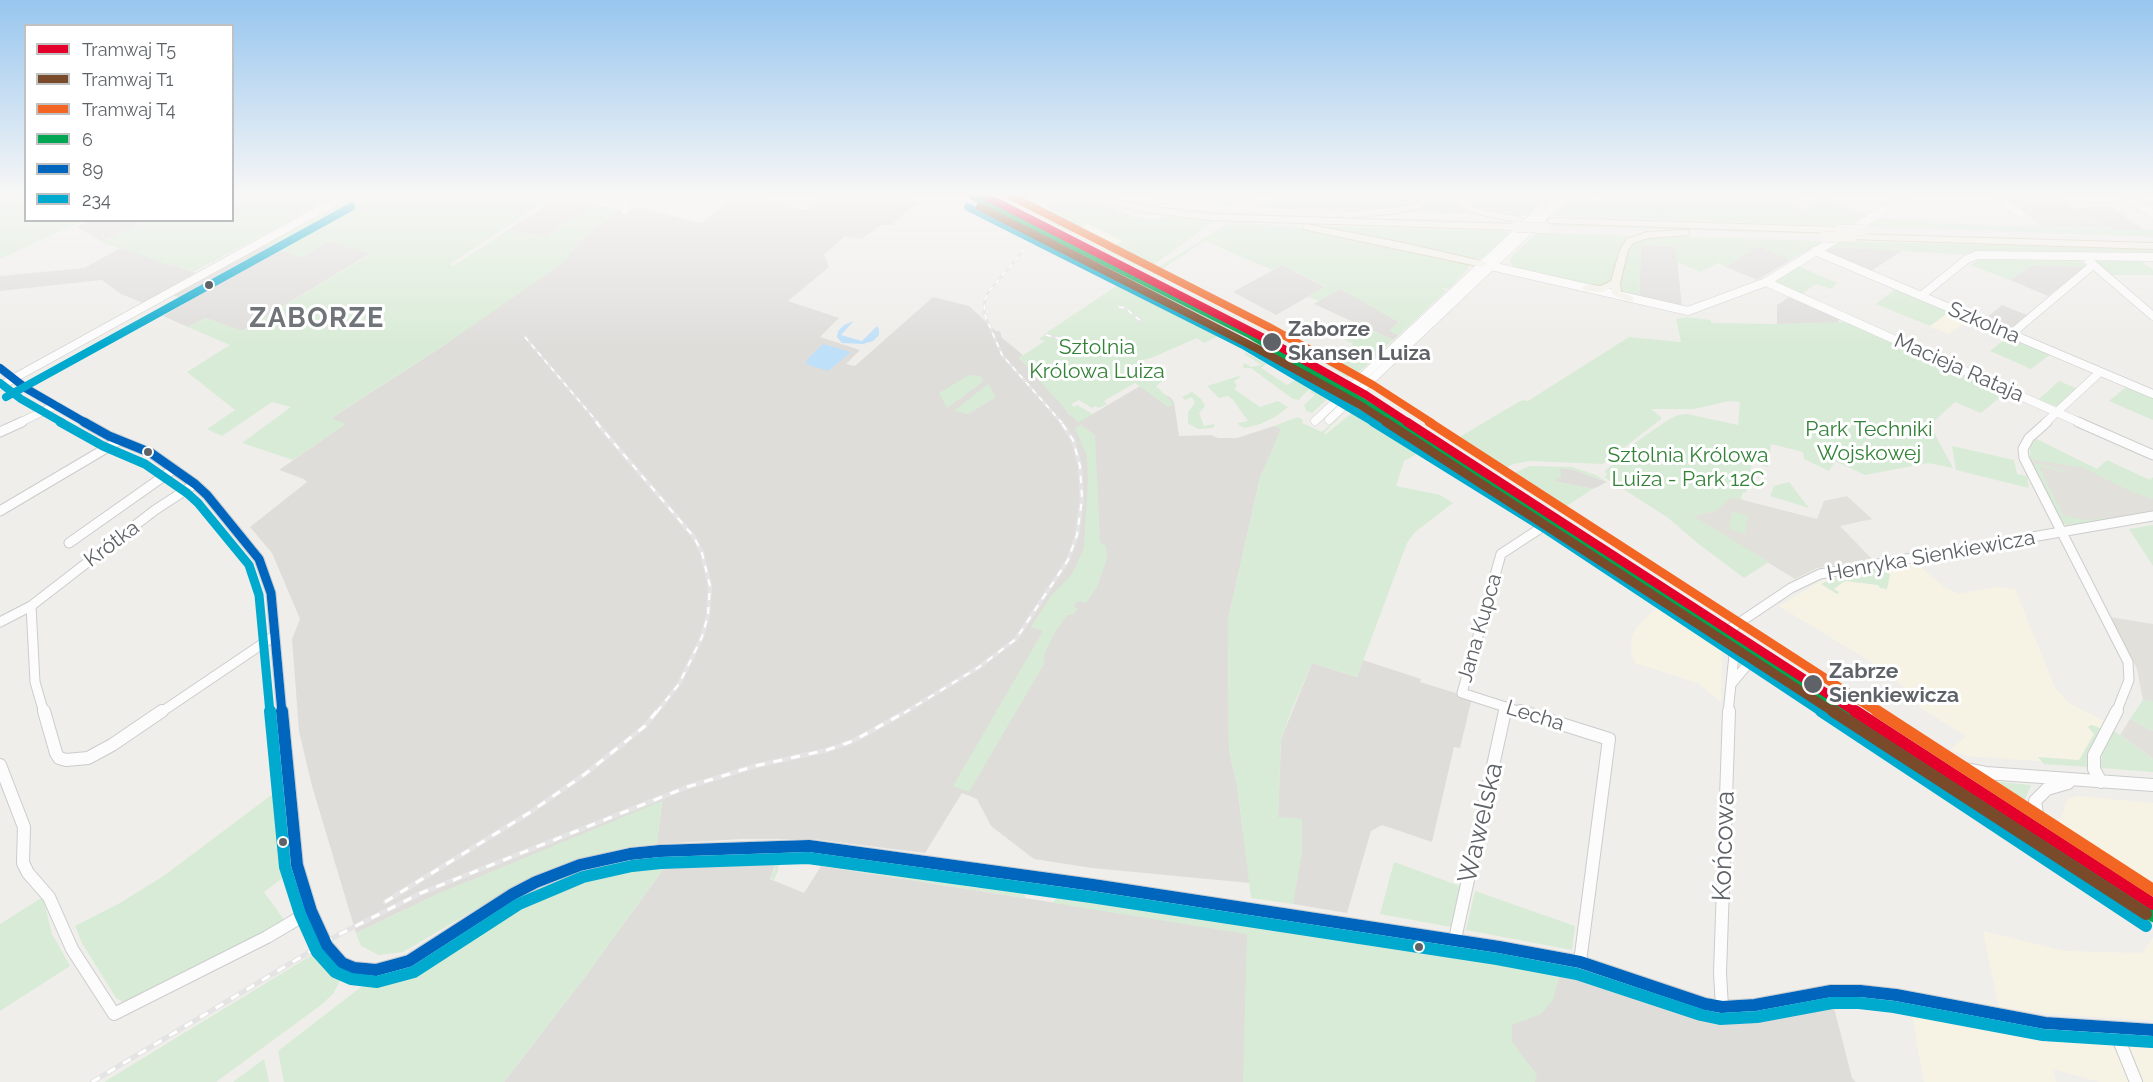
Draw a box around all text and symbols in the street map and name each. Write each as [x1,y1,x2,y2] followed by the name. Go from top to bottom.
[24,24,234,222] legend
[82,39,176,60] text: Tramwaj T5
[82,69,174,90] text: Tramwaj T1
[82,99,176,120] text: Tramwaj T4
[82,129,93,150] text: 6
[82,159,103,180] text: 89
[82,189,111,210] text: 234
[203,279,215,291] unlabelled marker
[1944,297,2024,349] street label: Szkolna
[249,303,385,335] district label: ZABORZE
[1288,317,1431,367] place label: Zaborze Skansen Luiza
[1890,328,2028,408] street label: Macieja Rataja
[1261,331,1283,353] marker: Zaborze Skansen Luiza
[1029,335,1165,385] park label: Sztolnia Królowa Luiza
[1805,417,1933,467] park label: Park Techniki Wojskowej
[1608,443,1768,493] park label: Sztolnia Królowa Luiza - Park 12C
[142,446,154,458] unlabelled marker
[79,515,145,573] street label: Krótka
[1825,525,2037,587] street label: Henryka Sienkiewicza
[1452,571,1508,685] street label: Jana Kupca
[1829,659,1959,709] place label: Zabrze Sienkiewicza
[1802,673,1824,695] marker: Zabrze Sienkiewicza
[1503,695,1567,737] street label: Lecha
[1452,760,1510,886] street label: Wawelska
[1706,790,1742,902] street label: Końcowa
[277,836,289,848] unlabelled marker
[1413,941,1425,953] unlabelled marker

